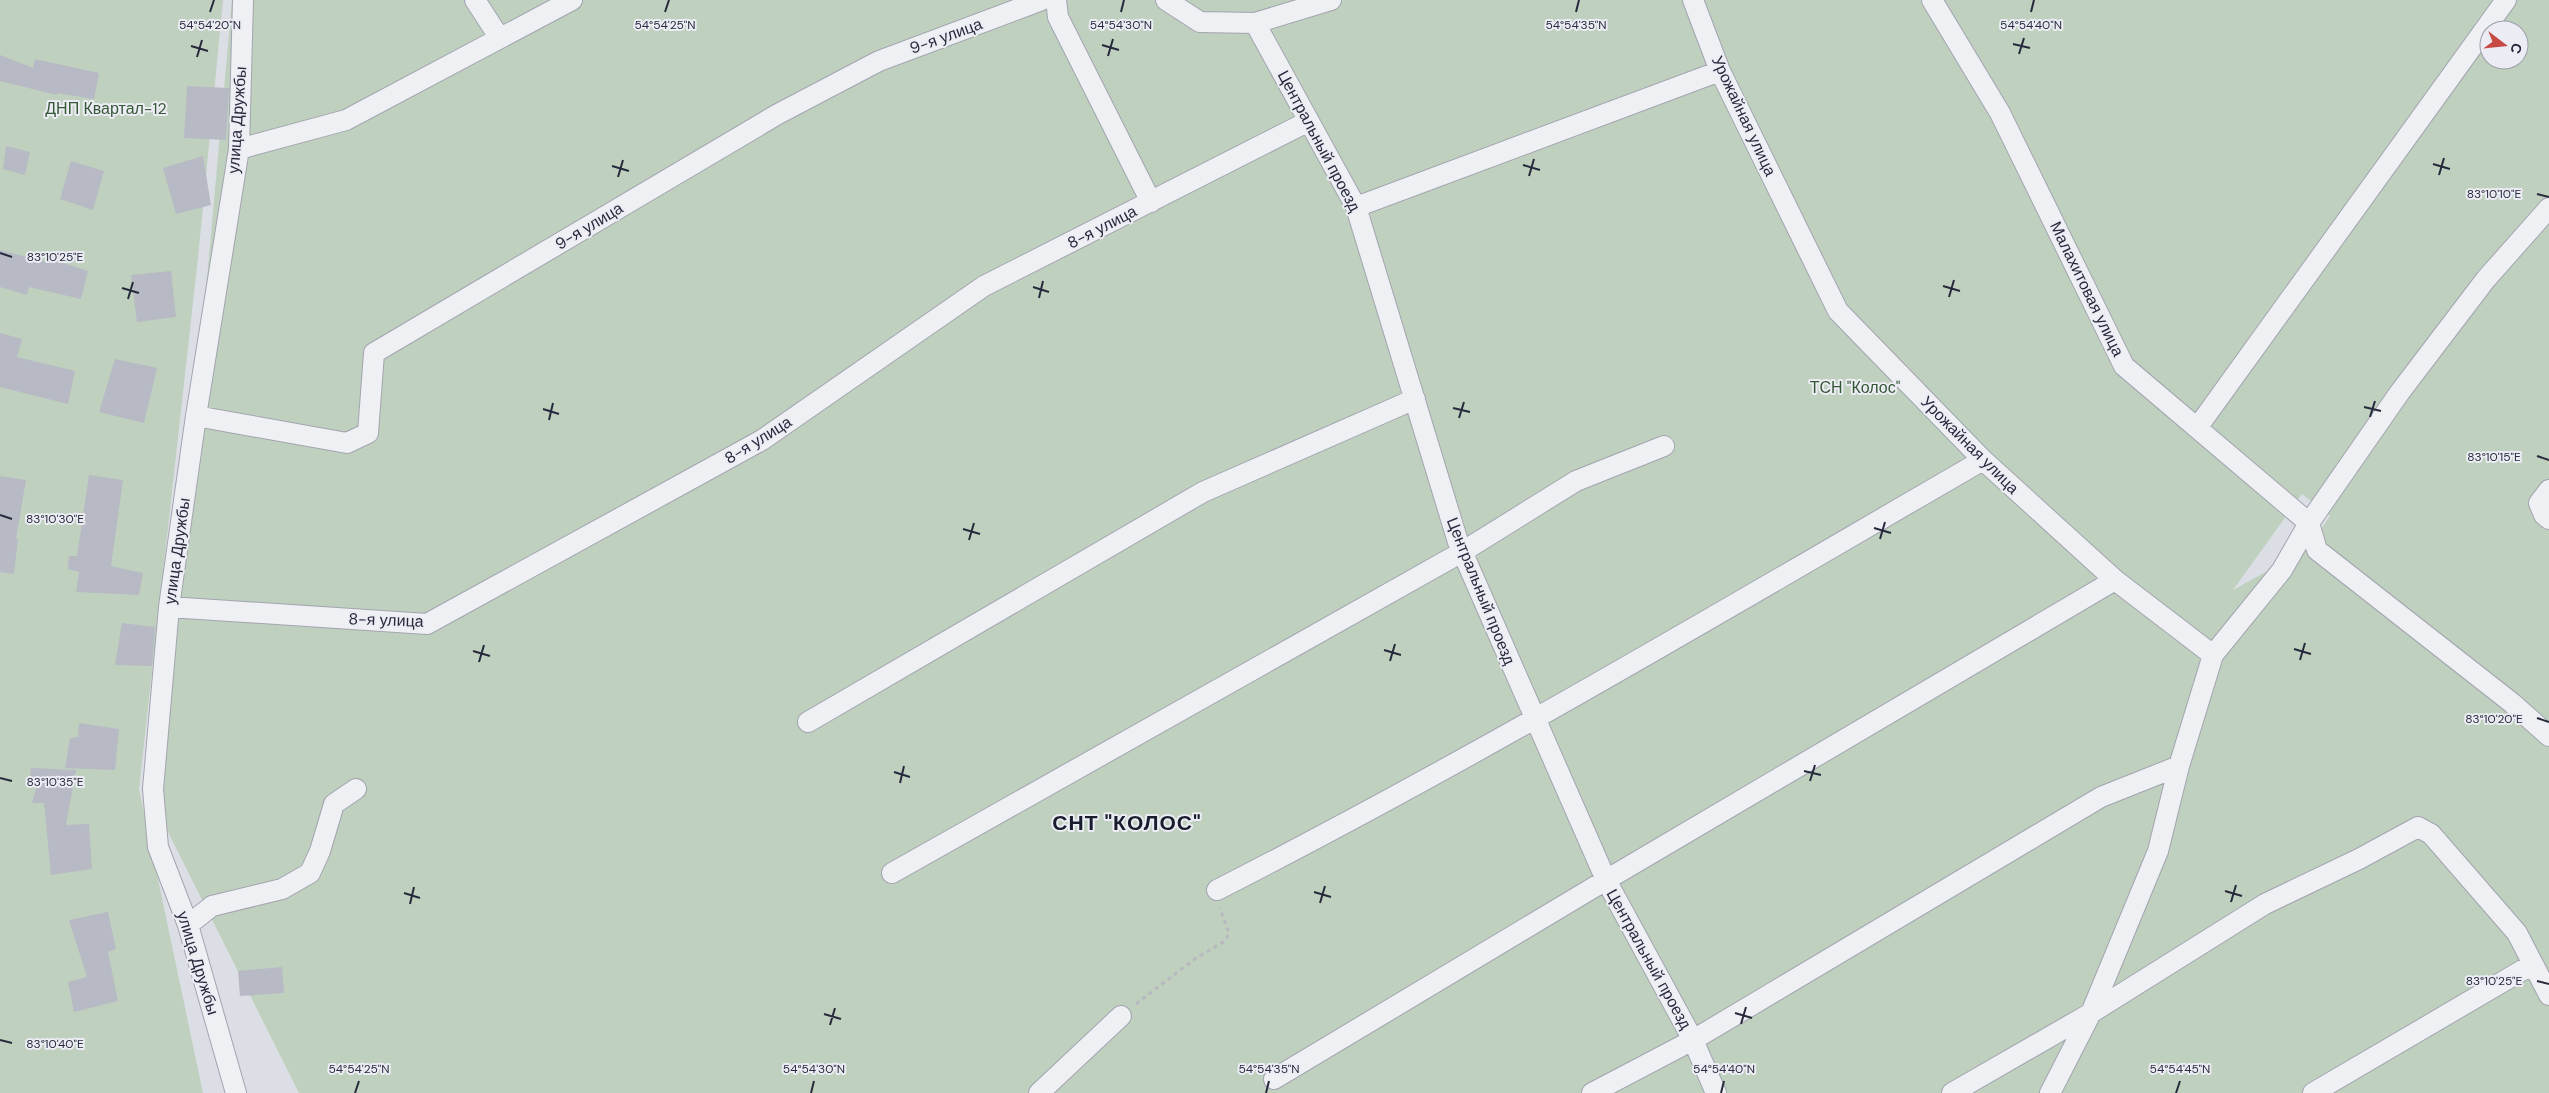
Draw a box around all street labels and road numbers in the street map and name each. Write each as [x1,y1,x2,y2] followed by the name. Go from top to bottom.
[907,13,985,59] street label: 9-я улица
[1707,53,1781,180] street label: Урожайная улица
[223,66,251,174] street label: улица Дружбы
[1273,67,1365,216] street label: Центральный проезд
[551,197,627,254] street label: 9-я улица
[1064,201,1140,253] street label: 8-я улица
[2045,218,2129,360] street label: Малахитовая улица
[1917,392,2024,499] street label: Урожайная улица
[721,411,796,469] street label: 8-я улица
[159,496,195,606] street label: улица Дружбы
[1442,514,1520,668] street label: Центральный проезд
[348,608,424,632] street label: 8-я улица
[1602,885,1697,1033] street label: Центральный проезд
[172,909,224,1017] street label: улица Дружбы

